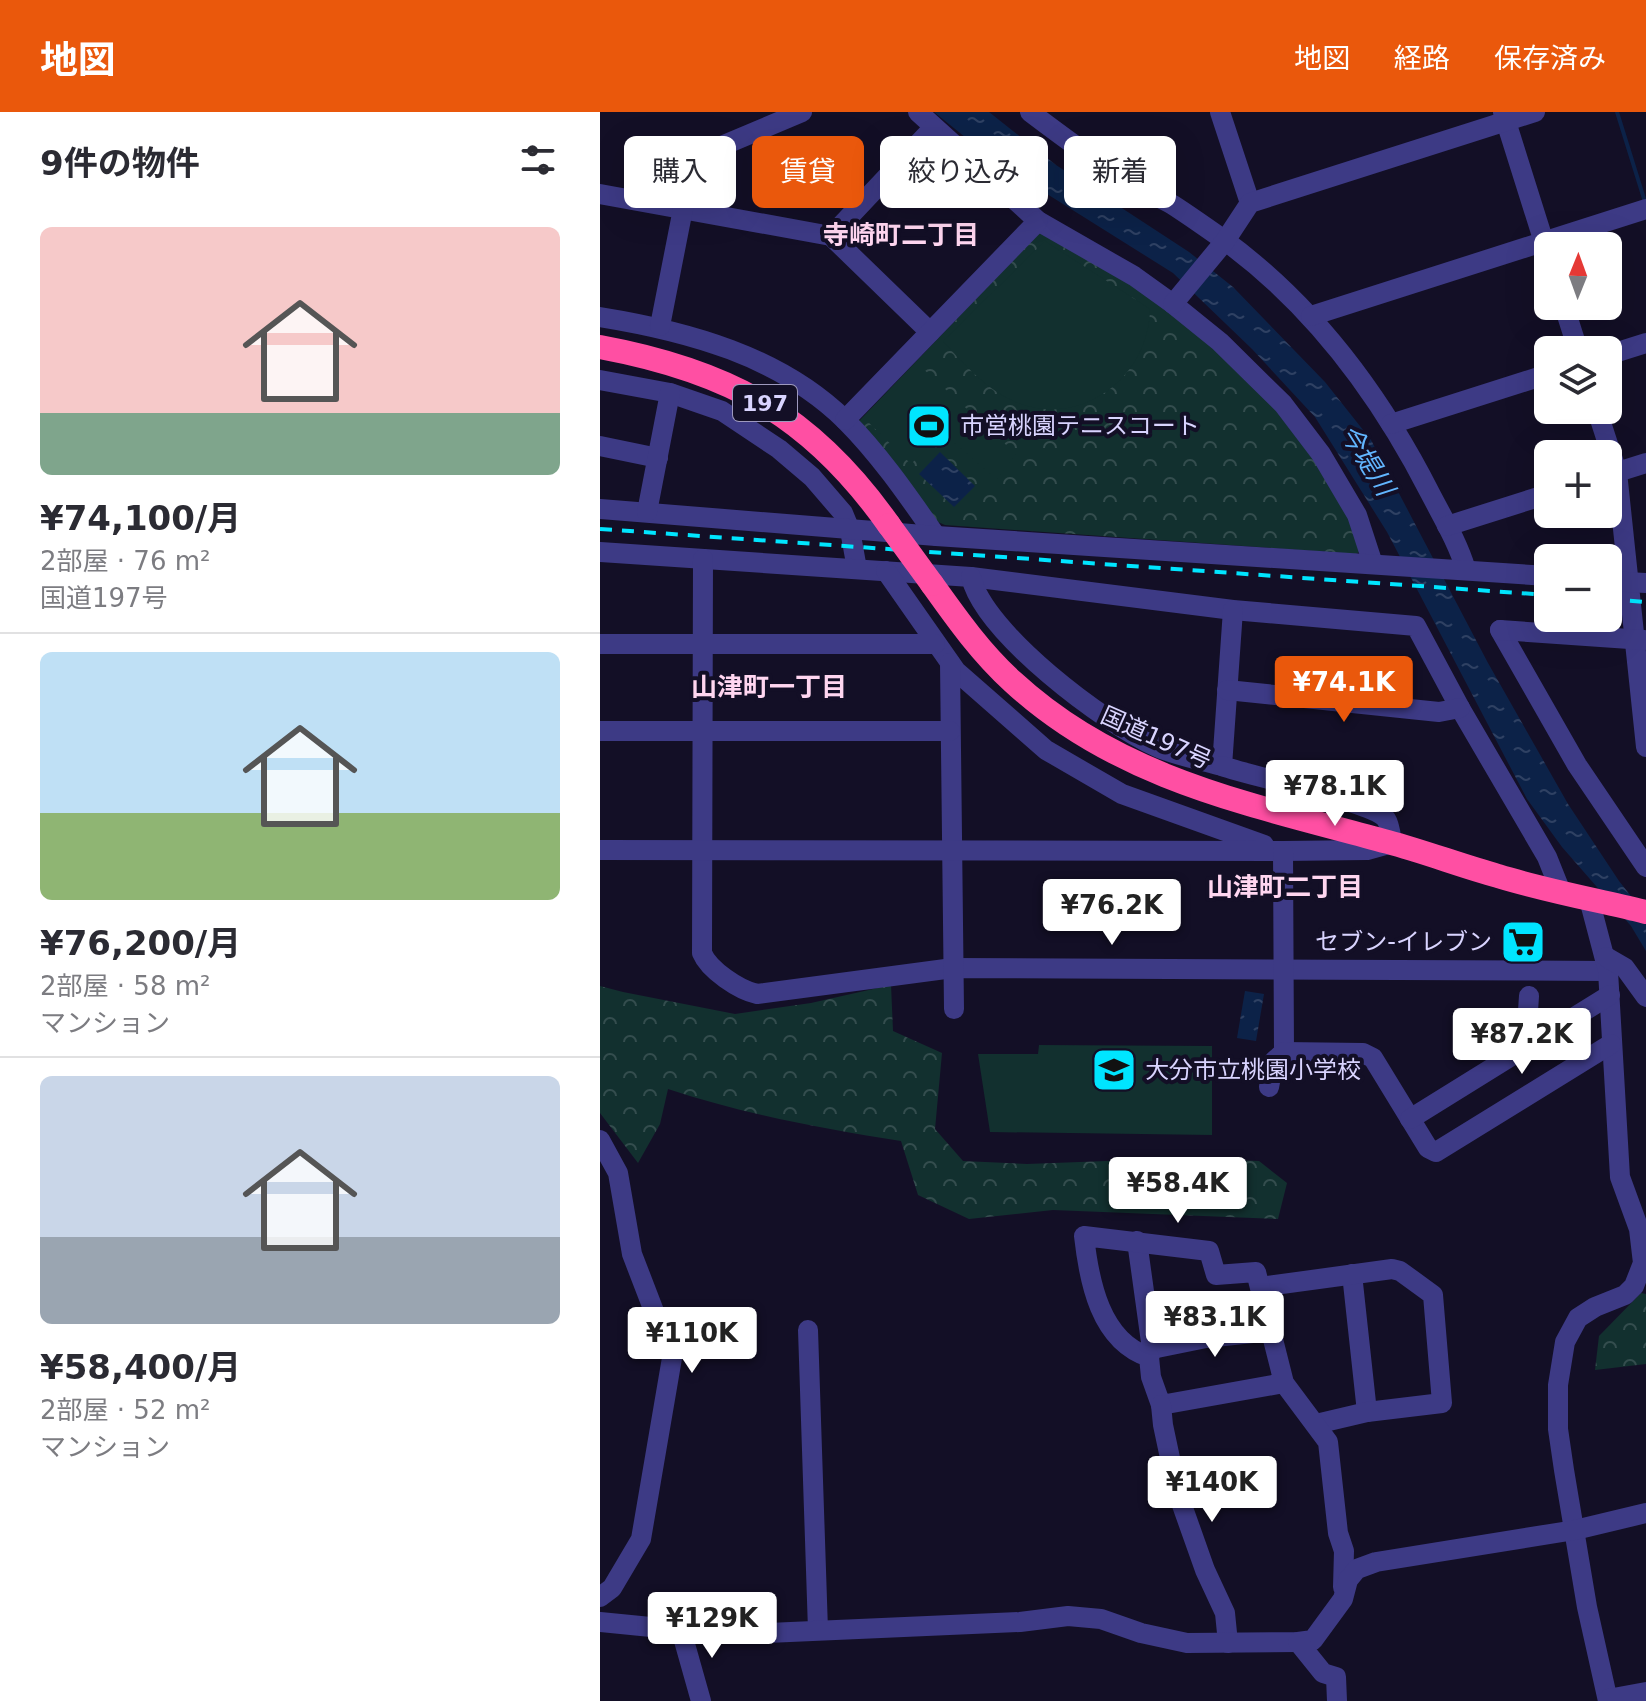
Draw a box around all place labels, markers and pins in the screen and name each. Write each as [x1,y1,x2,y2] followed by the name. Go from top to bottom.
[905,402,953,450] sports icon: 市営桃園テニスコート
[960,412,1200,440] place label: 市営桃園テニスコート
[1279,656,1409,724] pin: ¥74.1K
[1270,760,1400,828] pin: ¥78.1K
[1047,879,1177,947] pin: ¥76.2K
[1499,918,1547,966] supermarket icon: セブン-イレブン
[1315,928,1492,956] place label: セブン-イレブン
[1457,1008,1587,1076] pin: ¥87.2K
[1090,1046,1138,1094] school or university icon: 大分市立桃園小学校
[1145,1056,1361,1084] place label: 大分市立桃園小学校
[1113,1157,1243,1225] pin: ¥58.4K
[1150,1291,1280,1359] pin: ¥83.1K
[636,1307,748,1375] pin: ¥110K
[1156,1456,1268,1524] pin: ¥140K
[656,1592,768,1660] pin: ¥129K

